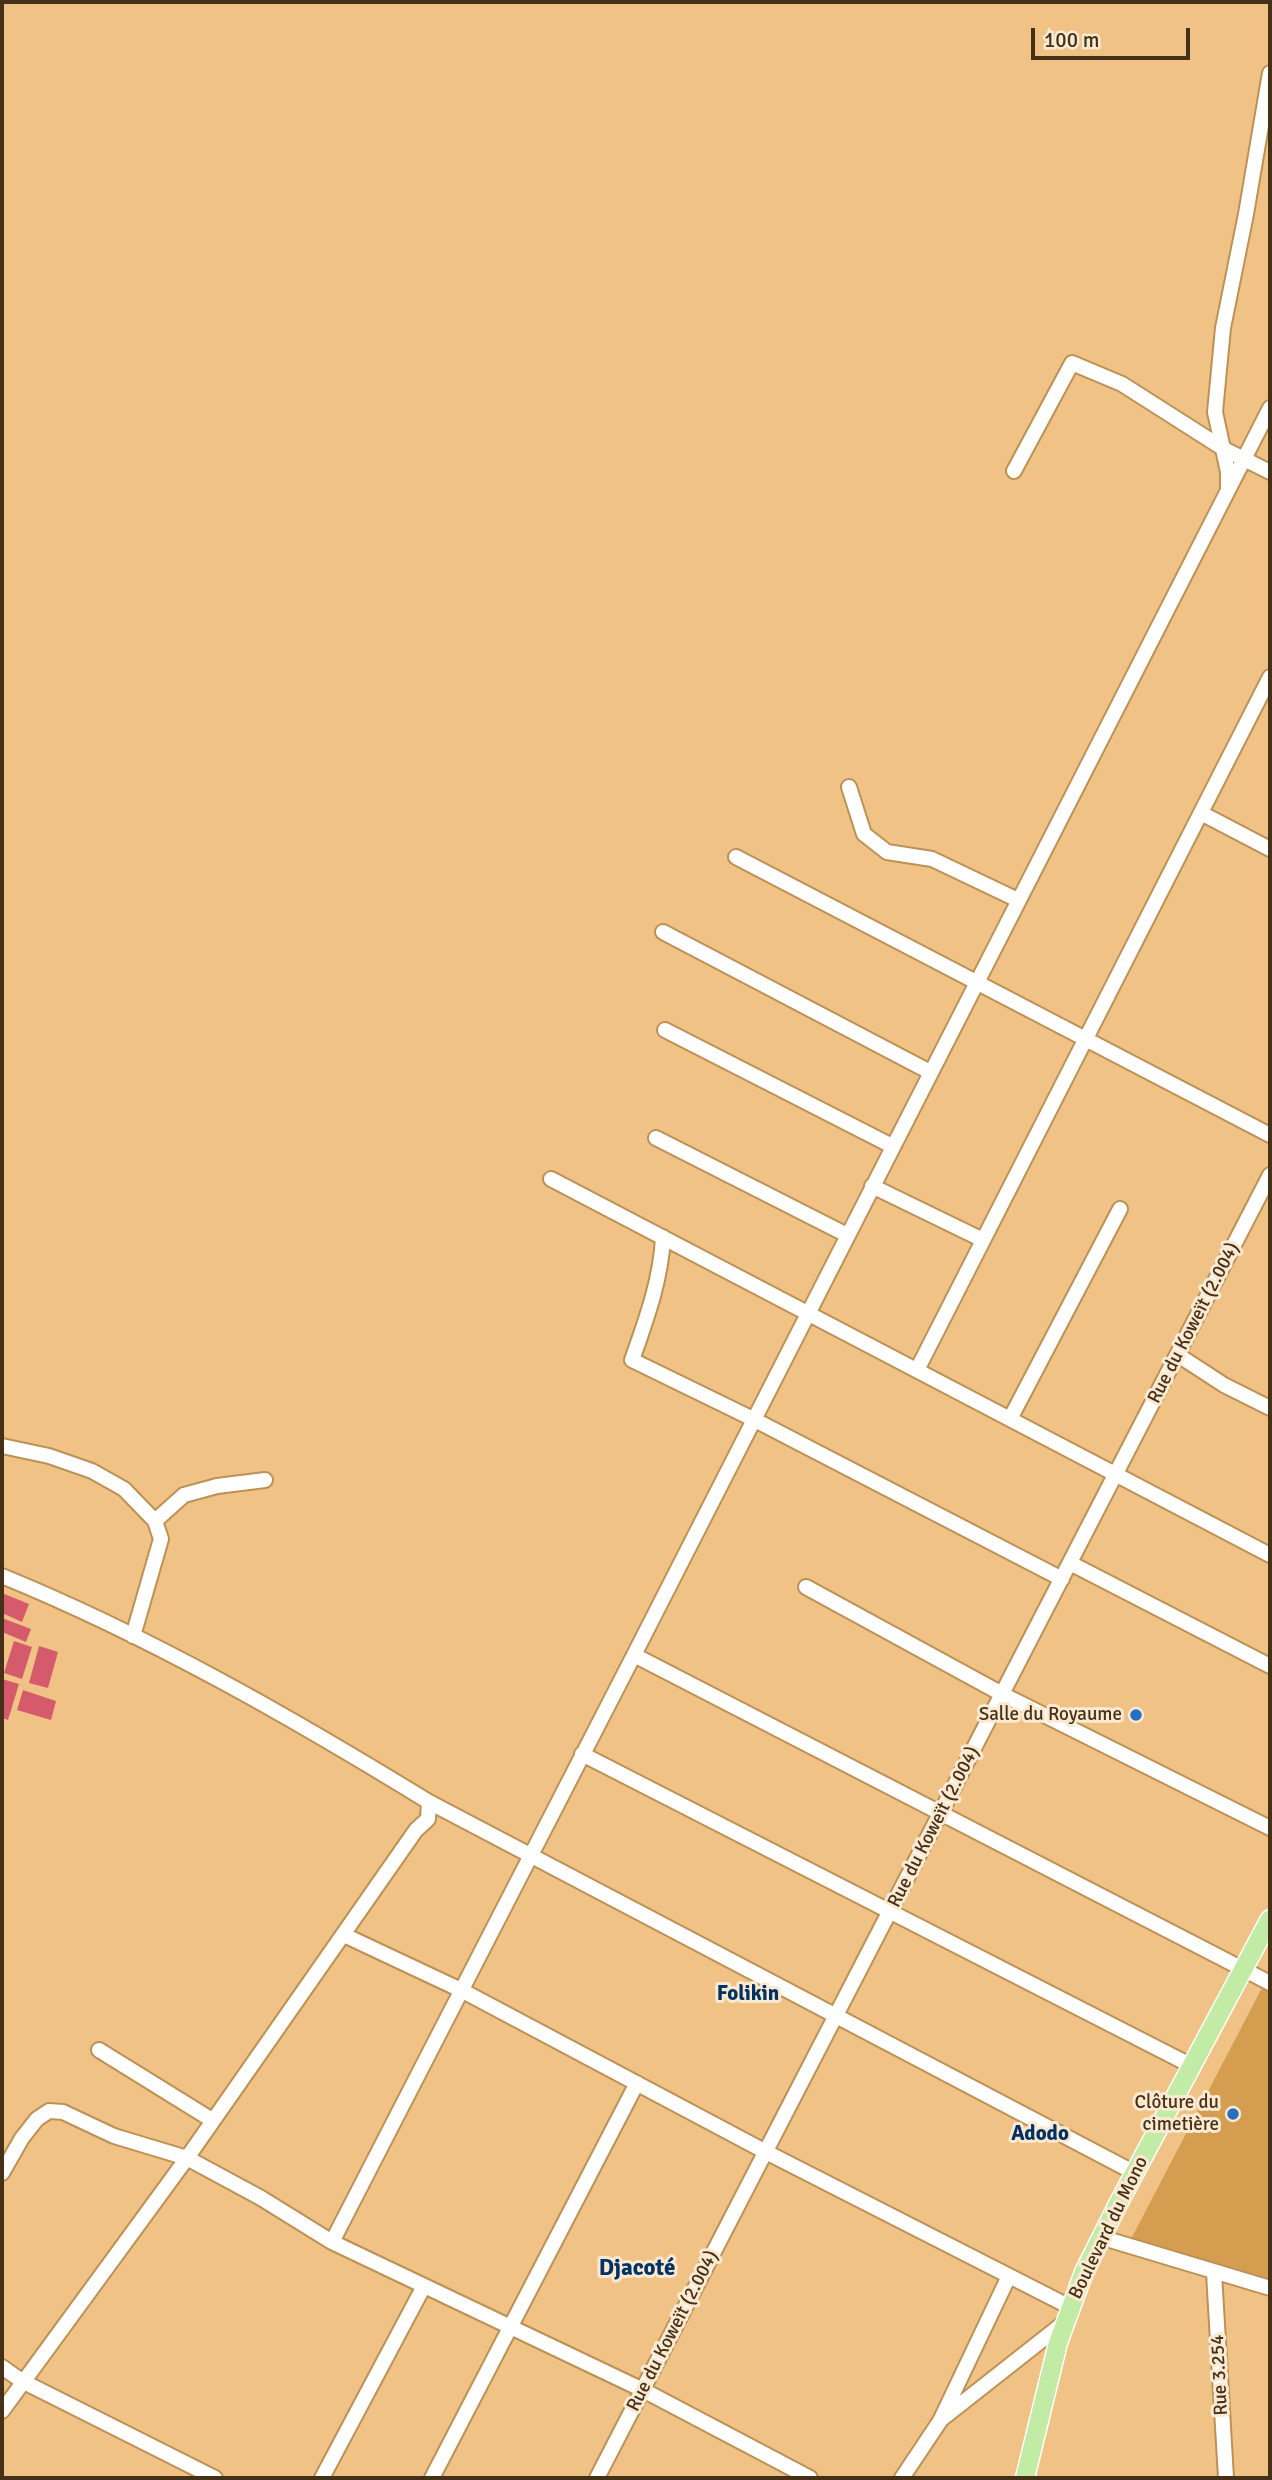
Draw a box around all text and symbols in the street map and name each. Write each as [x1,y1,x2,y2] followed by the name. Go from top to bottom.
[1034,14,1193,58] scale bar
[1044,27,1099,53] text: 100 m
[1143,1239,1245,1407] street label: Rue du Koweït (2.004)
[979,1704,1122,1726] place label: Salle du Royaume
[1128,1707,1144,1723] marker: Salle du Royaume
[883,1743,985,1911] street label: Rue du Koweït (2.004)
[717,1981,779,2007] district label: Folikin
[1135,2092,1219,2136] place label: Clôture du cimetière
[1225,2106,1241,2122] marker: Clôture du cimetière
[1011,2121,1069,2147] district label: Adodo
[1065,2153,1153,2303] street label: Boulevard du Mono
[622,2247,724,2415] street label: Rue du Koweït (2.004)
[599,2255,675,2283] district label: Djacoté
[1206,2334,1234,2416] street label: Rue 3.254

